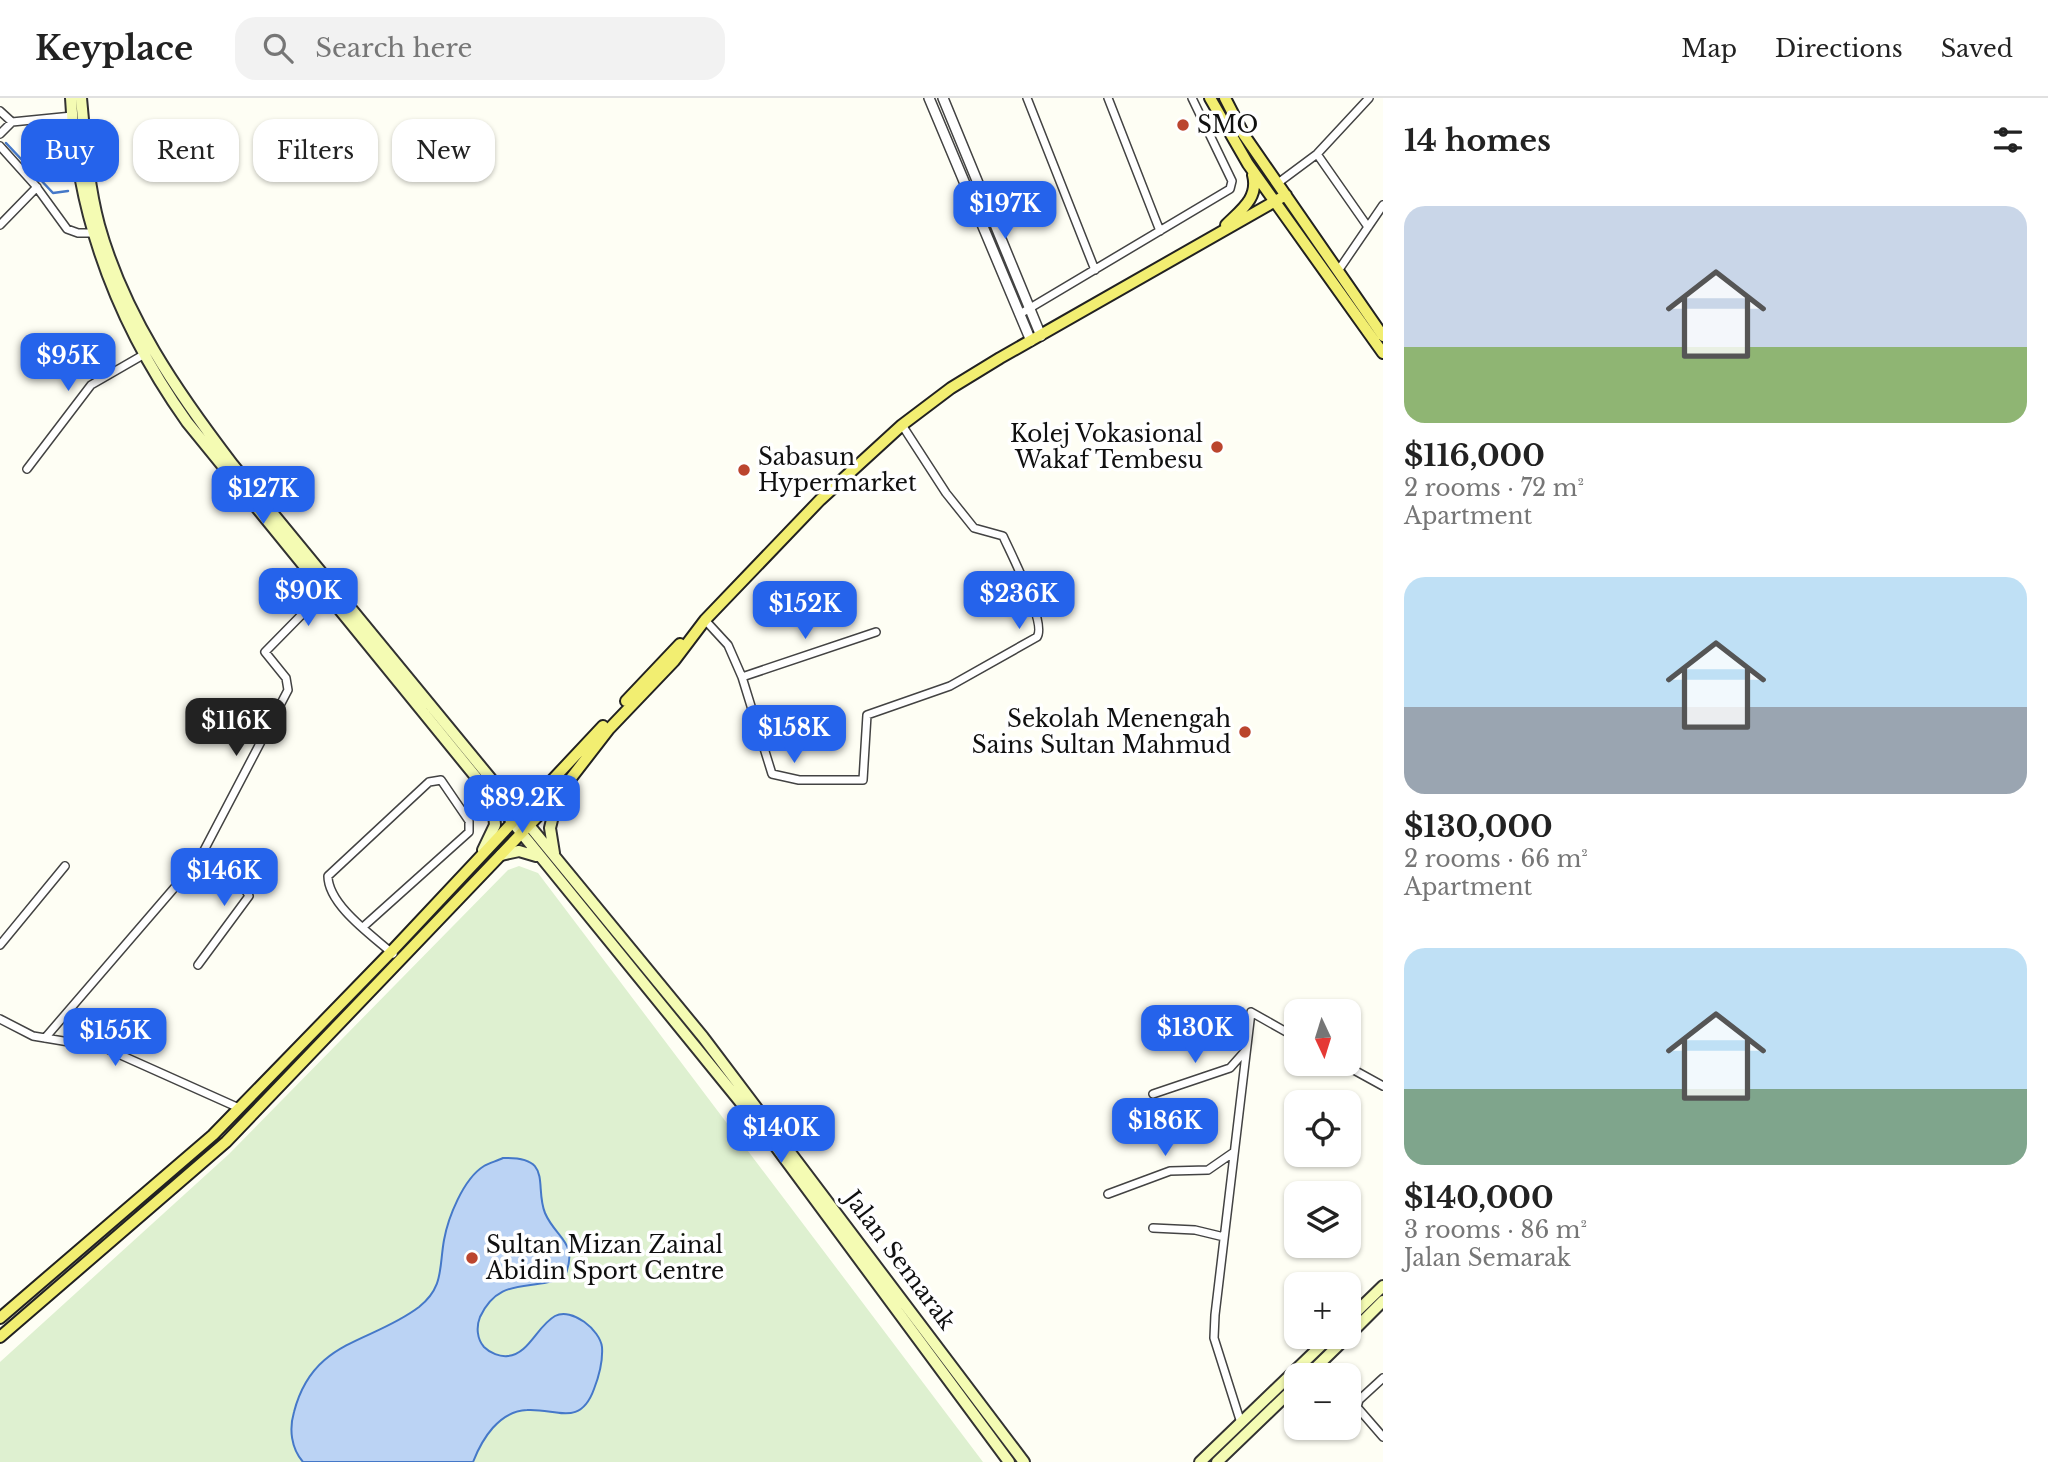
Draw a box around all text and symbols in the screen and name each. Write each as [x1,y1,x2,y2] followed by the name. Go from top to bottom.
[235,17,725,80] search box
[35,28,193,69] text: Keyplace
[259,29,297,67] icon: search
[315,32,472,64] text: Search here
[1681,34,1737,63] text: Map
[1775,34,1903,63] text: Directions
[1941,34,2013,63] text: Saved
[1197,111,1258,139] place label: SMO
[1175,117,1191,133] marker: SMO
[21,119,119,182] chip: Buy
[133,119,239,182] chip: Rent
[253,119,378,182] chip: Filters
[392,119,495,182] chip: New
[1989,121,2027,159] icon: filters
[1404,122,1551,159] text: 14 homes
[956,181,1054,241] pin: $197K
[969,190,1041,218] text: $197K
[1653,251,1779,377] icon: home
[27,334,109,393] pin: $95K
[37,342,99,370] text: $95K
[1010,420,1203,474] place label: Kolej Vokasional Wakaf Tembesu
[1404,437,1545,474] text: $116,000
[1209,439,1225,455] marker: Kolej Vokasional Wakaf Tembesu
[758,443,917,497] place label: Sabasun Hypermarket
[736,462,752,478] marker: Sabasun Hypermarket
[214,466,312,526] pin: $127K
[1404,474,1584,502] text: 2 rooms · 72 m²
[228,475,298,503] text: $127K
[1404,502,1532,530] text: Apartment
[267,568,349,628] pin: $90K
[970,572,1068,631] pin: $236K
[275,577,341,605] text: $90K
[980,580,1058,608] text: $236K
[756,582,854,641] pin: $152K
[769,590,841,618] text: $152K
[1653,622,1779,748] icon: home
[187,698,285,758] pin: $116K
[972,705,1231,759] place label: Sekolah Menengah Sains Sultan Mahmud
[745,706,843,765] pin: $158K
[201,707,271,735] text: $116K
[758,714,830,742] text: $158K
[1237,724,1253,740] marker: Sekolah Menengah Sains Sultan Mahmud
[465,776,579,835] pin: $89.2K
[480,784,564,812] text: $89.2K
[1404,808,1553,845] text: $130,000
[1404,845,1588,873] text: 2 rooms · 66 m²
[175,848,273,908] pin: $146K
[187,857,261,885] text: $146K
[1404,873,1532,901] text: Apartment
[1653,993,1779,1119] icon: home
[1284,999,1362,1076] north arrow
[1284,999,1361,1440] map controls
[1146,1006,1244,1065] pin: $130K
[66,1009,164,1068] pin: $155K
[1157,1014,1233,1042] text: $130K
[79,1017,151,1045] text: $155K
[1284,1090,1361,1167] button: locate
[1116,1098,1214,1158] pin: $186K
[732,1105,830,1165] pin: $140K
[1128,1107,1202,1135] text: $186K
[743,1114,819,1142] text: $140K
[1404,1179,1554,1216] text: $140,000
[1284,1181,1361,1258] button: layers
[837,1182,962,1336] street label: Jalan Semarak
[1404,1216,1587,1244] text: 3 rooms · 86 m²
[485,1231,724,1285] place label: Sultan Mizan Zainal Abidin Sport Centre
[1404,1244,1571,1272] text: Jalan Semarak
[464,1250,480,1266] marker: Sultan Mizan Zainal Abidin Sport Centre
[1284,1272,1361,1349] button: +
[1284,1363,1361,1440] button: −

